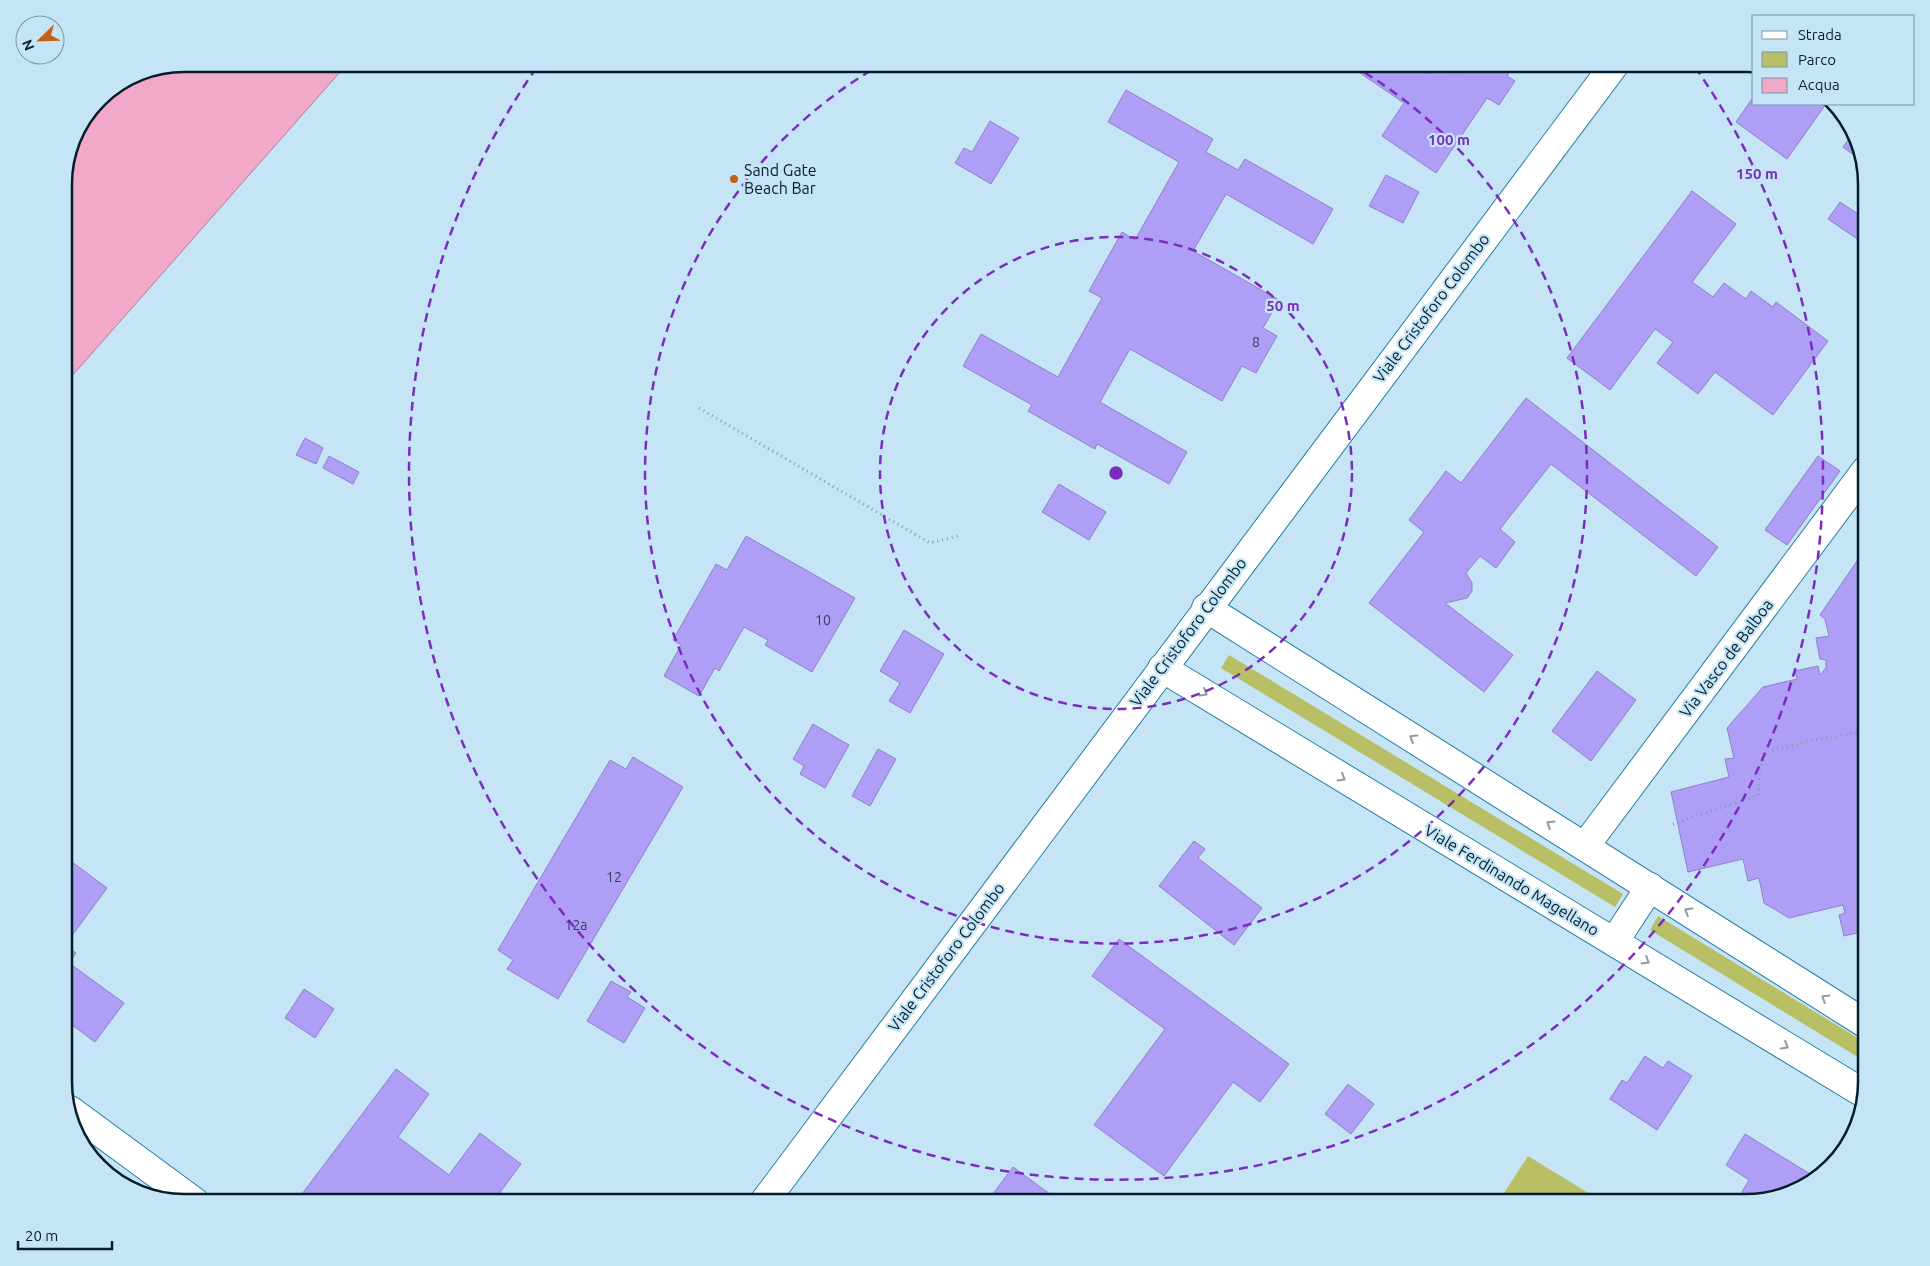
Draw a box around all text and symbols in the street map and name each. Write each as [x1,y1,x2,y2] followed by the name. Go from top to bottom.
[15,15,65,65] north arrow
[1752,15,1915,105] legend
[1798,26,1842,43] text: Strada
[19,37,37,53] text: N
[1798,51,1836,68] text: Parco
[1798,76,1840,93] text: Acqua
[1428,131,1470,148] text: 100 m
[744,161,817,197] place label: Sand Gate Beach Bar
[1736,165,1778,182] text: 150 m
[728,173,740,185] marker: Sand Gate Beach Bar
[1369,230,1493,386] street label: Viale Cristoforo Colombo
[1266,297,1300,314] text: 50 m
[1252,334,1260,350] house number: 8
[1107,464,1125,482] centre of rings
[1126,554,1250,710] street label: Viale Cristoforo Colombo
[1676,595,1776,721] street label: Via Vasco de Balboa
[815,612,831,628] house number: 10
[1198,687,1207,697] one-way arrow
[1409,735,1418,744] one-way arrow
[1337,771,1346,781] one-way arrow
[1422,821,1602,939] street label: Viale Ferdinando Magellano
[1547,821,1556,831] one-way arrow
[606,869,622,885] house number: 12
[884,879,1008,1035] street label: Viale Cristoforo Colombo
[1684,908,1693,917] one-way arrow
[565,917,588,933] house number: 12a
[1641,955,1650,965] one-way arrow
[1821,995,1831,1004] one-way arrow
[1780,1039,1789,1049] one-way arrow
[18,1218,111,1250] scale bar
[25,1227,58,1244] text: 20 m

